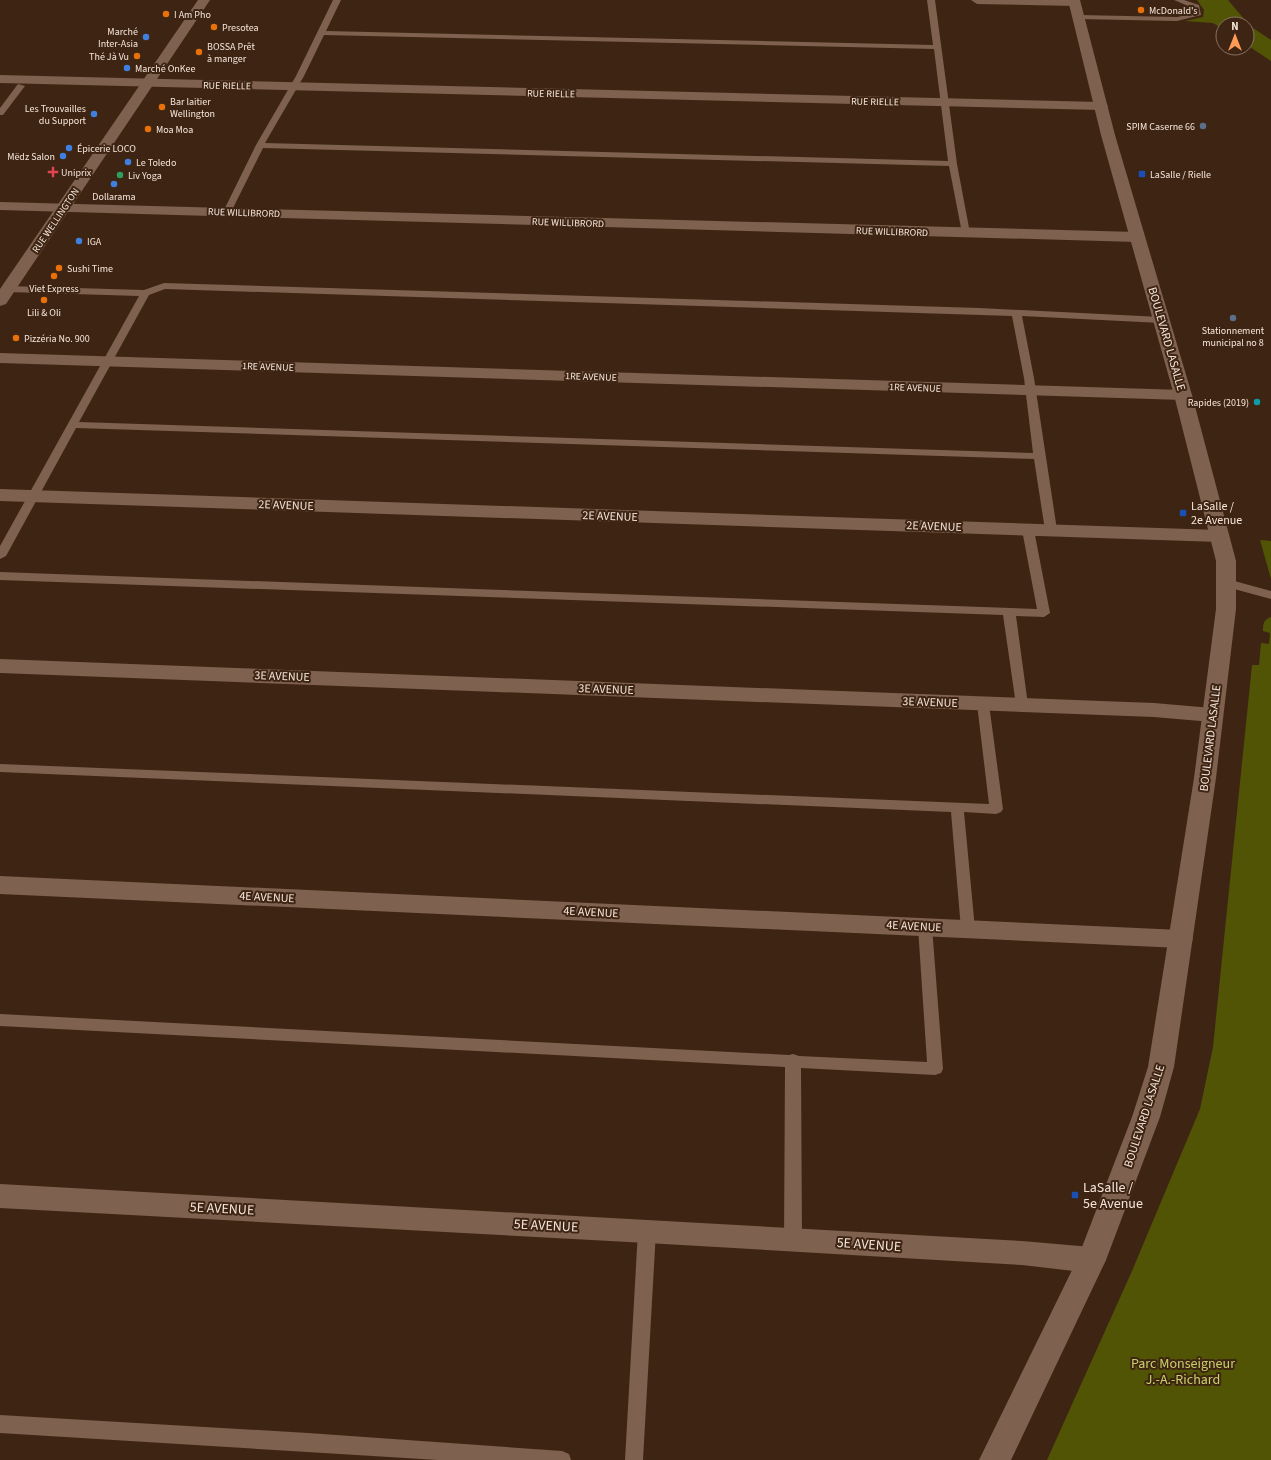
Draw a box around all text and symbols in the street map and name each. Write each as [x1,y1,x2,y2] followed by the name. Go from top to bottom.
[1149,4,1198,18] place label: McDonald's
[1136,5,1146,15] marker: McDonald's
[174,8,211,22] place label: I Am Pho
[161,9,171,19] marker: I Am Pho
[1215,16,1255,56] north arrow
[1231,19,1239,34] text: N
[222,21,259,35] place label: Presotea
[209,22,219,32] marker: Presotea
[98,25,138,51] place label: Marché Inter-Asia
[141,32,151,42] marker: Marché Inter-Asia
[207,40,255,66] place label: BOSSA Prêt à manger
[194,47,204,57] marker: BOSSA Prêt à manger
[89,50,129,64] place label: Thé Jà Vu
[132,51,142,61] marker: Thé Jà Vu
[135,62,195,76] place label: Marché OnKee
[122,63,132,73] marker: Marché OnKee
[203,79,251,93] street label: RUE RIELLE
[527,87,575,101] street label: RUE RIELLE
[170,95,215,121] place label: Bar laitier Wellington
[851,95,899,109] street label: RUE RIELLE
[25,102,87,128] place label: Les Trouvailles du Support
[157,102,167,112] marker: Bar laitier Wellington
[89,109,99,119] marker: Les Trouvailles du Support
[1126,120,1195,134] place label: SPIM Caserne 66
[1198,121,1208,131] marker: SPIM Caserne 66
[156,123,193,137] place label: Moa Moa
[143,124,153,134] marker: Moa Moa
[77,142,136,156] place label: Épicerie LOCO
[64,143,74,153] marker: Épicerie LOCO
[7,150,55,164] place label: Mëdz Salon
[58,151,68,161] marker: Mëdz Salon
[136,156,176,170] place label: Le Toledo
[123,157,133,167] marker: Le Toledo
[61,166,92,180] place label: Uniprix
[48,167,58,177] marker: Uniprix
[1150,168,1211,182] place label: LaSalle / Rielle
[128,169,162,183] place label: Liv Yoga
[1137,169,1147,179] marker: LaSalle / Rielle
[115,170,125,180] marker: Liv Yoga
[109,179,119,189] marker: Dollarama
[29,185,83,256] street label: RUE WELLINGTON
[92,190,136,204] place label: Dollarama
[208,205,280,221] street label: RUE WILLIBRORD
[532,215,604,231] street label: RUE WILLIBRORD
[856,224,928,240] street label: RUE WILLIBRORD
[87,235,102,249] place label: IGA
[74,236,84,246] marker: IGA
[67,262,113,276] place label: Sushi Time
[54,263,64,273] marker: Sushi Time
[49,271,59,281] marker: Viet Express
[29,282,79,296] place label: Viet Express
[1144,285,1189,393] street label: BOULEVARD LASALLE
[39,295,49,305] marker: Lili & Oli
[27,306,61,320] place label: Lili & Oli
[1228,313,1238,323] marker: Stationnement municipal no 8
[1202,324,1265,350] place label: Stationnement municipal no 8
[24,332,90,346] place label: Pizzéria No. 900
[11,333,21,343] marker: Pizzéria No. 900
[242,359,294,375] street label: 1RE AVENUE
[565,369,617,385] street label: 1RE AVENUE
[889,380,941,396] street label: 1RE AVENUE
[1188,396,1249,410] place label: Rapides (2019)
[1252,397,1262,407] marker: Rapides (2019)
[258,496,314,515] street label: 2E AVENUE
[1191,498,1242,529] place label: LaSalle / 2e Avenue
[582,507,638,526] street label: 2E AVENUE
[1178,508,1188,518] marker: LaSalle / 2e Avenue
[906,517,962,536] street label: 2E AVENUE
[254,667,310,686] street label: 3E AVENUE
[578,680,634,699] street label: 3E AVENUE
[1196,684,1225,792] street label: BOULEVARD LASALLE
[902,693,958,712] street label: 3E AVENUE
[239,888,295,907] street label: 4E AVENUE
[563,903,619,922] street label: 4E AVENUE
[886,917,942,936] street label: 4E AVENUE
[1120,1062,1169,1170] street label: BOULEVARD LASALLE
[1083,1178,1143,1214] place label: LaSalle / 5e Avenue
[1070,1190,1080,1200] marker: LaSalle / 5e Avenue
[189,1197,255,1221] street label: 5E AVENUE
[513,1214,579,1238] street label: 5E AVENUE
[836,1233,902,1257] street label: 5E AVENUE
[1131,1354,1235,1390] park label: Parc Monseigneur J.-A.-Richard

